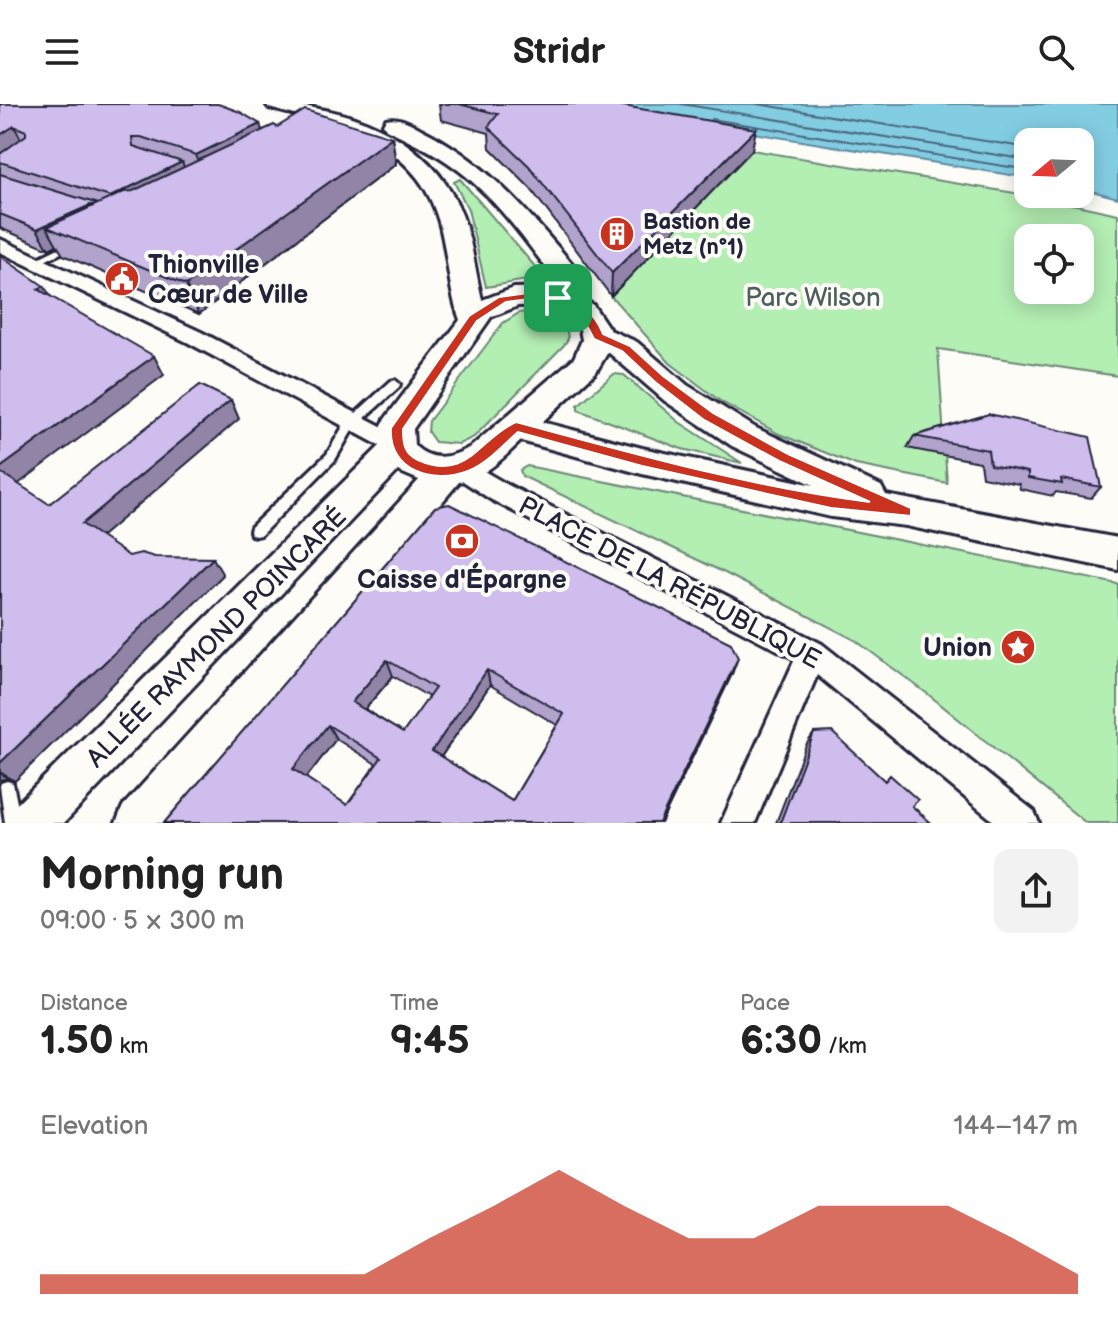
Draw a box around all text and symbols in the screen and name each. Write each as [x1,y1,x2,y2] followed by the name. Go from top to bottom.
[40,30,84,74] icon: menu
[1034,30,1078,74] icon: search
[513,31,605,74] text: Stridr
[1014,128,1094,208] north arrow
[1014,128,1094,304] map controls
[643,209,751,261] place label: Bastion de Metz (n°1)
[598,215,636,253] building icon: Bastion de Metz (n°1)
[1014,224,1094,304] button: locate
[148,250,308,311] place label: Thionville Cœur de Ville
[103,260,141,298] public building icon: Thionville Cœur de Ville
[524,264,592,332] pin
[536,276,580,320] icon: arrive
[745,283,881,314] park label: Parc Wilson
[513,489,826,676] street label: PLACE DE LA RÉPUBLIQUE
[80,501,353,774] street label: ALLÉE RAYMOND POINCARÉ
[443,522,481,560] bank icon: Caisse d'Épargne
[357,562,567,596] place label: Caisse d'Épargne
[999,628,1037,666] place icon: Union
[923,633,992,664] place label: Union
[40,849,284,902] text: Morning run
[994,849,1078,933] button: share
[40,906,244,937] text: 09:00 · 5 × 300 m
[40,990,128,1017] text: Distance
[390,990,439,1017] text: Time
[740,990,790,1017] text: Pace
[40,1017,114,1065] text: 1.50
[390,1017,470,1065] text: 9:45
[740,1017,822,1065] text: 6:30
[114,1033,149,1060] text: km
[822,1033,867,1060] text: /km
[40,1111,148,1142] text: Elevation
[953,1111,1078,1142] text: 144–147 m

